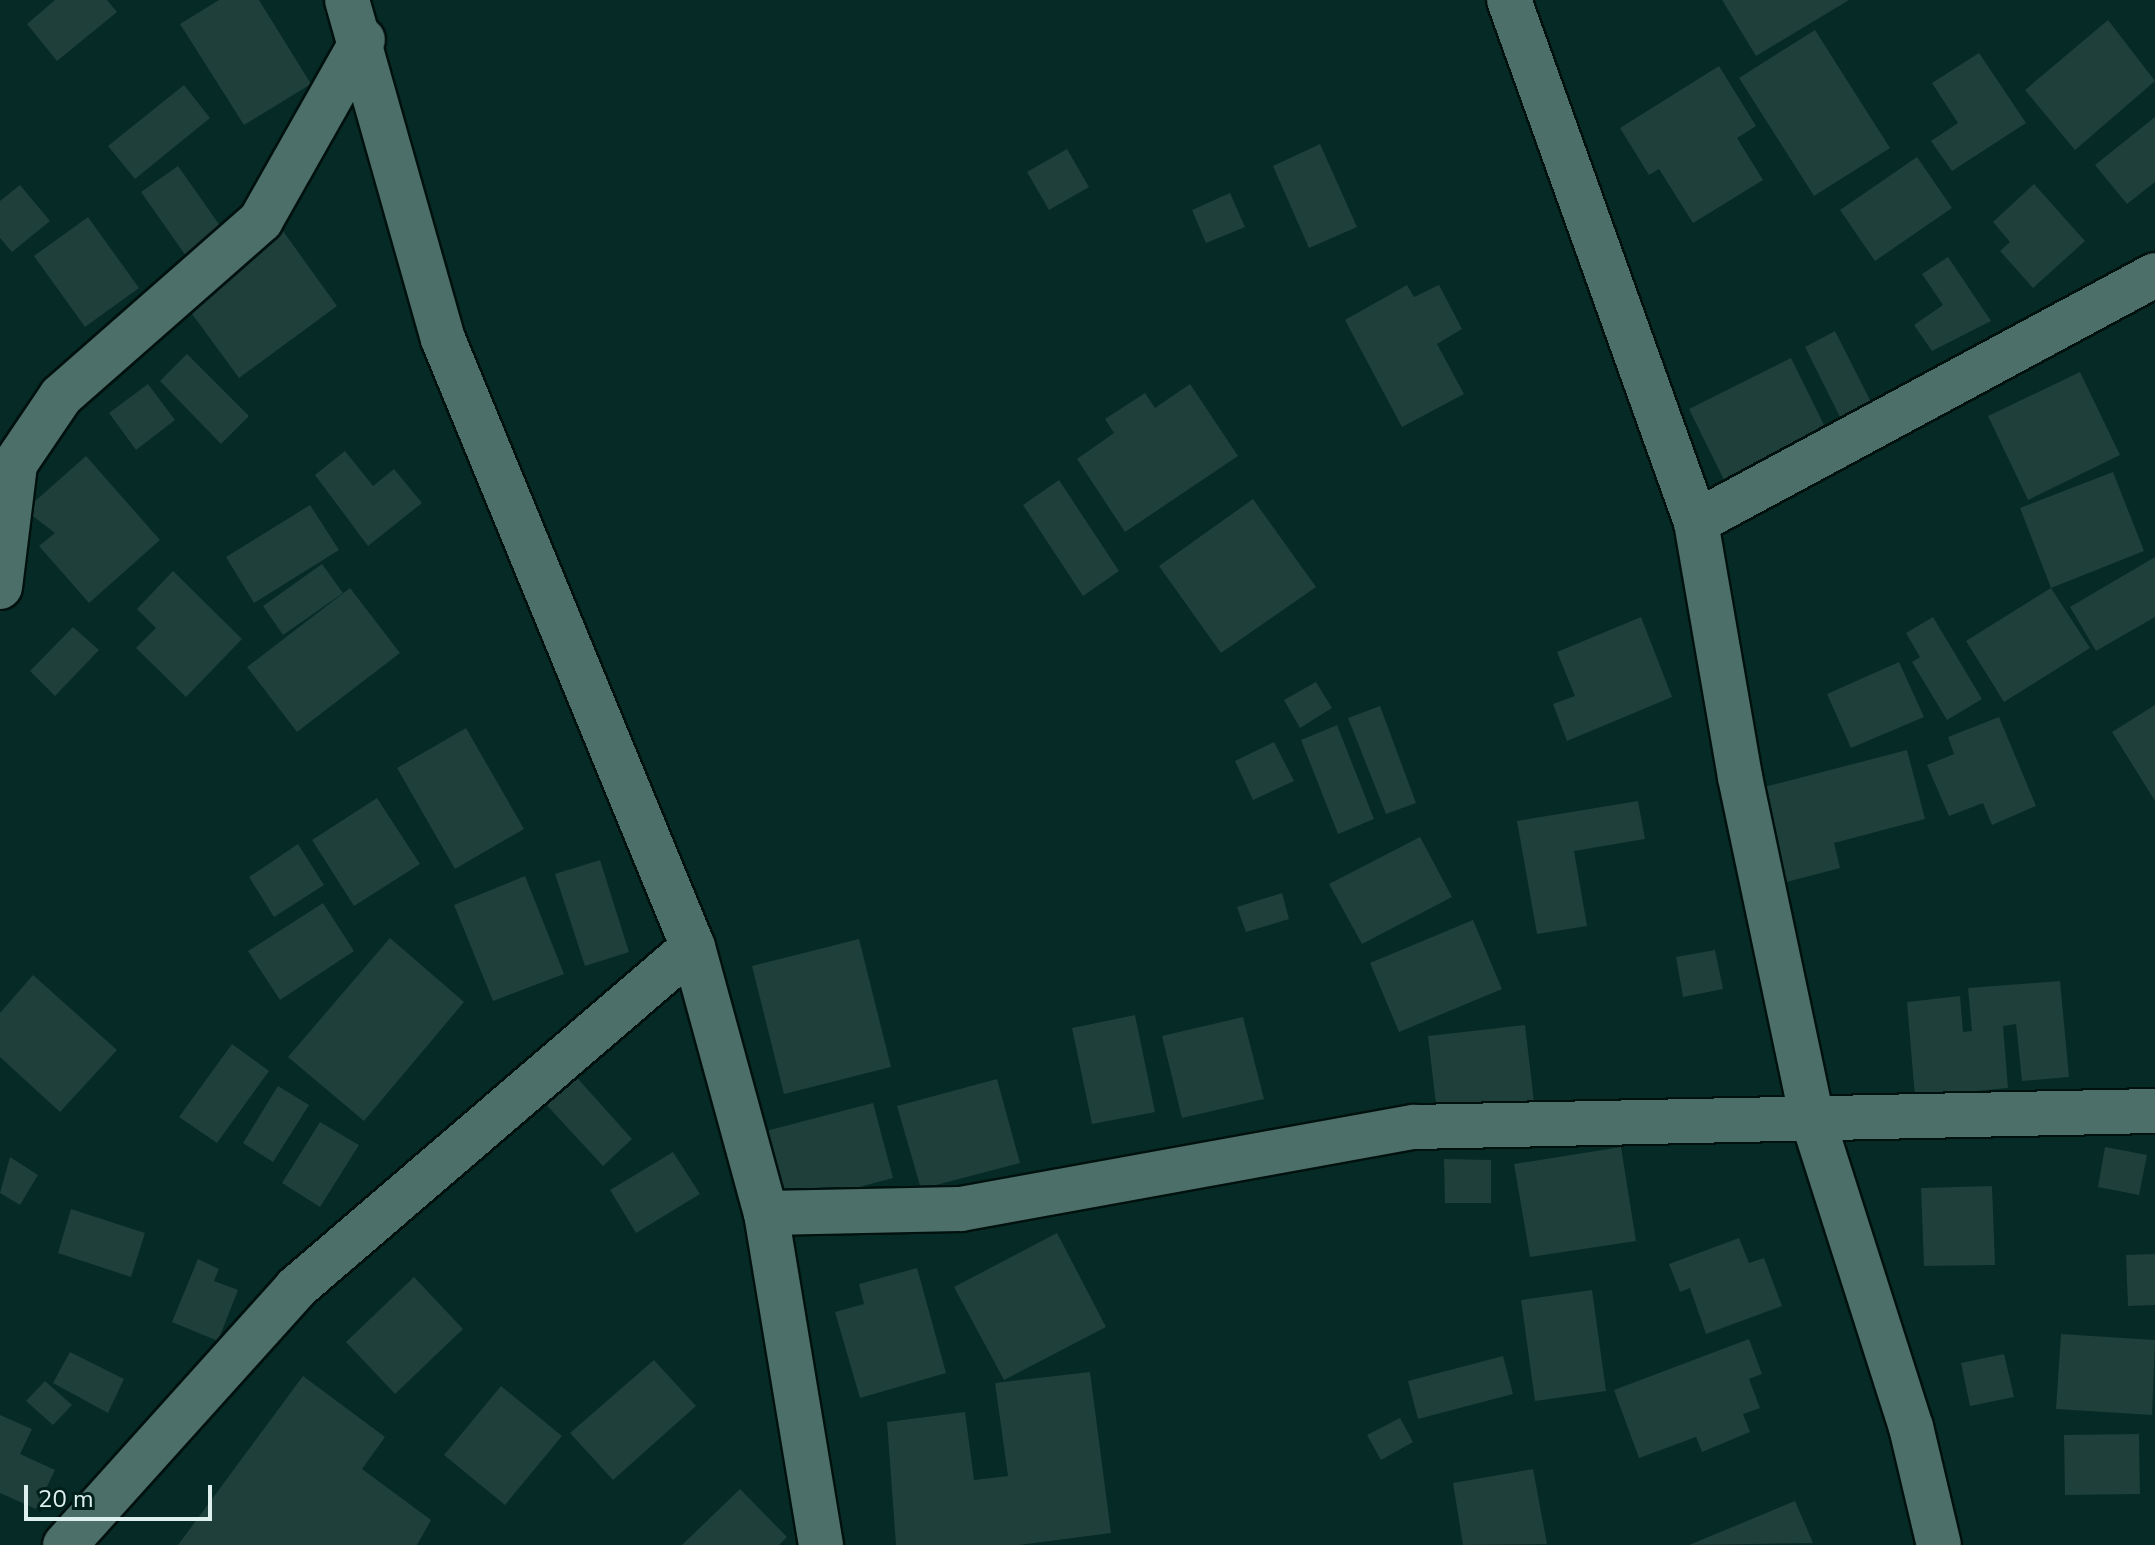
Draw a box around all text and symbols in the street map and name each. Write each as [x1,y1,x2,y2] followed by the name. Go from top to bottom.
[28,1469,216,1519] scale bar
[38,1483,94,1515] text: 20 m

